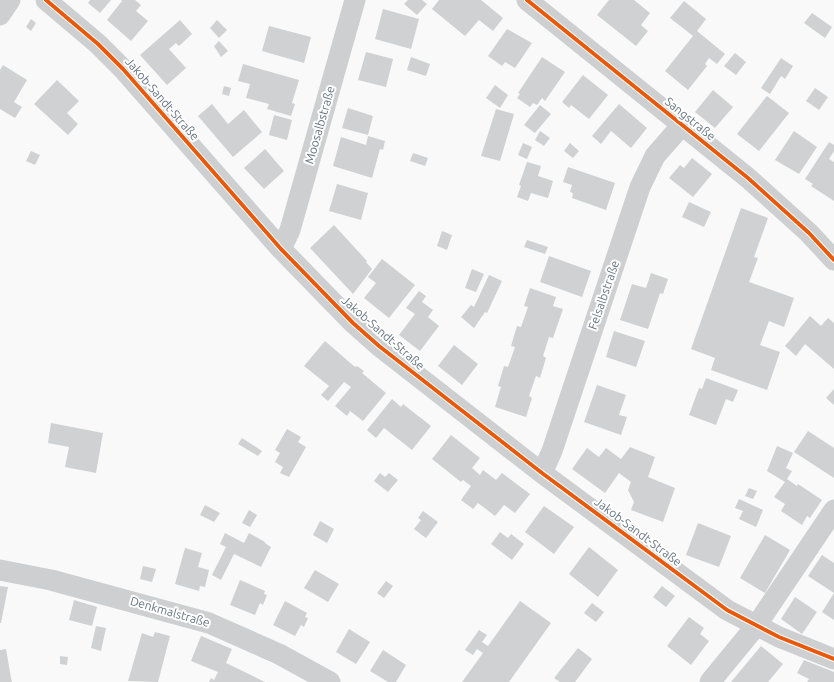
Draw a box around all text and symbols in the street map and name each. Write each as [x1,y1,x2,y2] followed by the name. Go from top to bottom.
[123,55,202,143] street label: Jakob-Sandt-Straße
[302,84,337,165] street label: Moosalbstraße
[663,94,718,143] street label: Sangstraße
[586,259,621,331] street label: Felsalbstraße
[339,293,427,372] street label: Jakob-Sandt-Straße
[592,495,684,568] street label: Jakob-Sandt-Straße
[129,594,211,629] street label: Denkmalstraße

